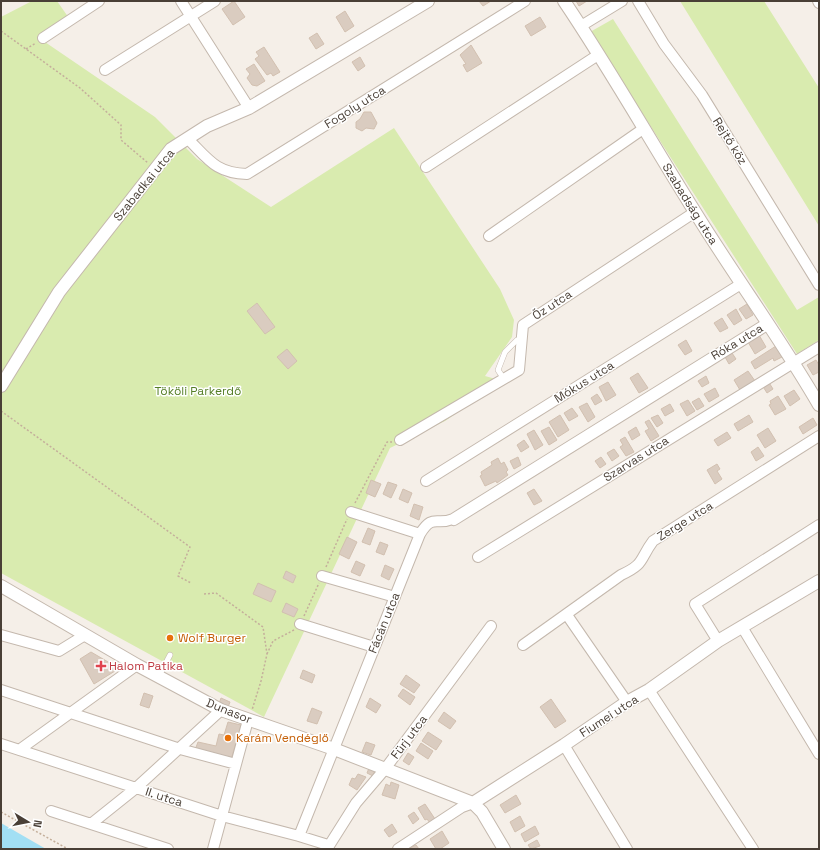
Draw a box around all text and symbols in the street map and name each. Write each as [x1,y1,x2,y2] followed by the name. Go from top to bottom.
[321,82,389,132] street label: Fogoly utca
[709,114,751,168] street label: Rejtő köz
[110,145,178,224] street label: Szabadkai utca
[659,160,722,248] street label: Szabadság utca
[529,286,575,324] street label: Őz utca
[708,320,766,364] street label: Róka utca
[551,357,617,407] street label: Mókus utca
[155,383,241,399] park label: Tököli Parkerdő
[600,432,672,485] street label: Szarvas utca
[654,498,716,544] street label: Zerge utca
[365,590,404,656] street label: Fácán utca
[178,630,246,646] place label: Wolf Burger
[165,633,175,643] marker: Wolf Burger
[109,658,183,674] place label: Halom Patika
[96,661,106,671] marker: Halom Patika
[577,691,642,741] street label: Fiumei utca
[204,695,255,728] street label: Dunasor
[387,712,431,762] street label: Fürj utca
[236,730,329,746] place label: Karám Vendéglő
[223,733,233,743] marker: Karám Vendéglő
[143,783,185,811] street label: II. utca
[8,802,48,842] north arrow
[30,819,45,829] text: N

